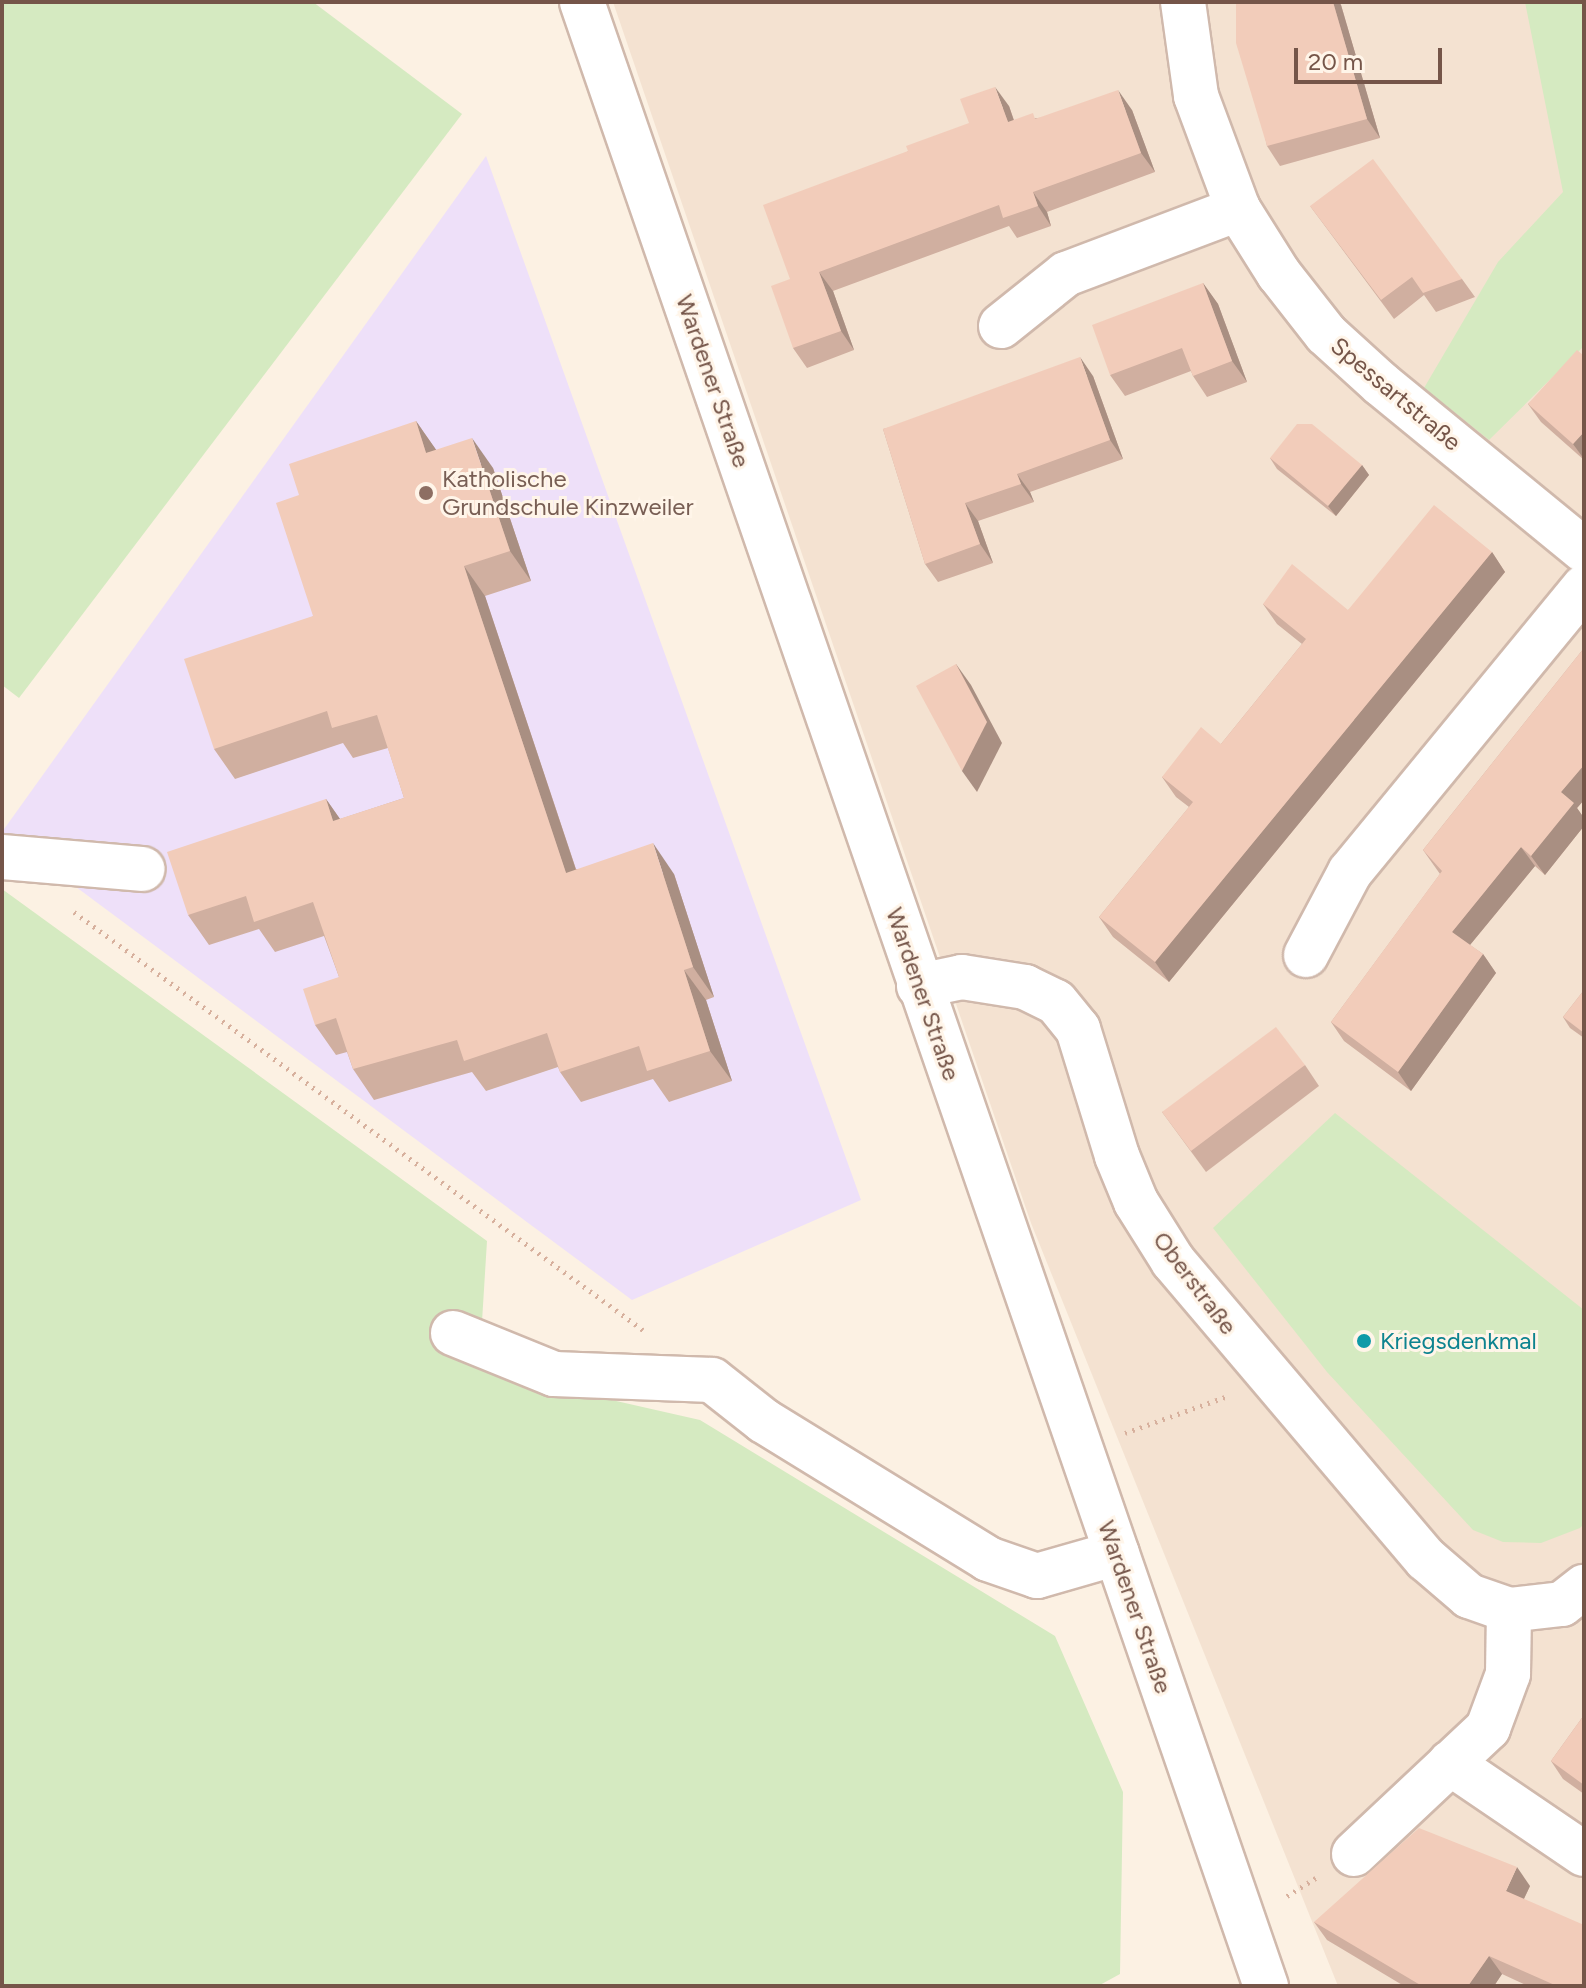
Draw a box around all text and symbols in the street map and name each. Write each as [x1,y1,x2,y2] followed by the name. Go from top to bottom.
[1298,32,1446,82] scale bar
[1308,47,1363,76] text: 20 m
[670,291,756,471] street label: Wardener Straße
[1325,331,1467,457] street label: Spessartstraße
[442,465,694,521] place label: Katholische Grundschule Kinzweiler
[417,484,435,502] marker: Katholische Grundschule Kinzweiler
[880,904,966,1084] street label: Wardener Straße
[1147,1226,1243,1340] street label: Oberstraße
[1380,1327,1537,1355] place label: Kriegsdenkmal
[1355,1332,1373,1350] marker: Kriegsdenkmal
[1092,1517,1178,1697] street label: Wardener Straße

